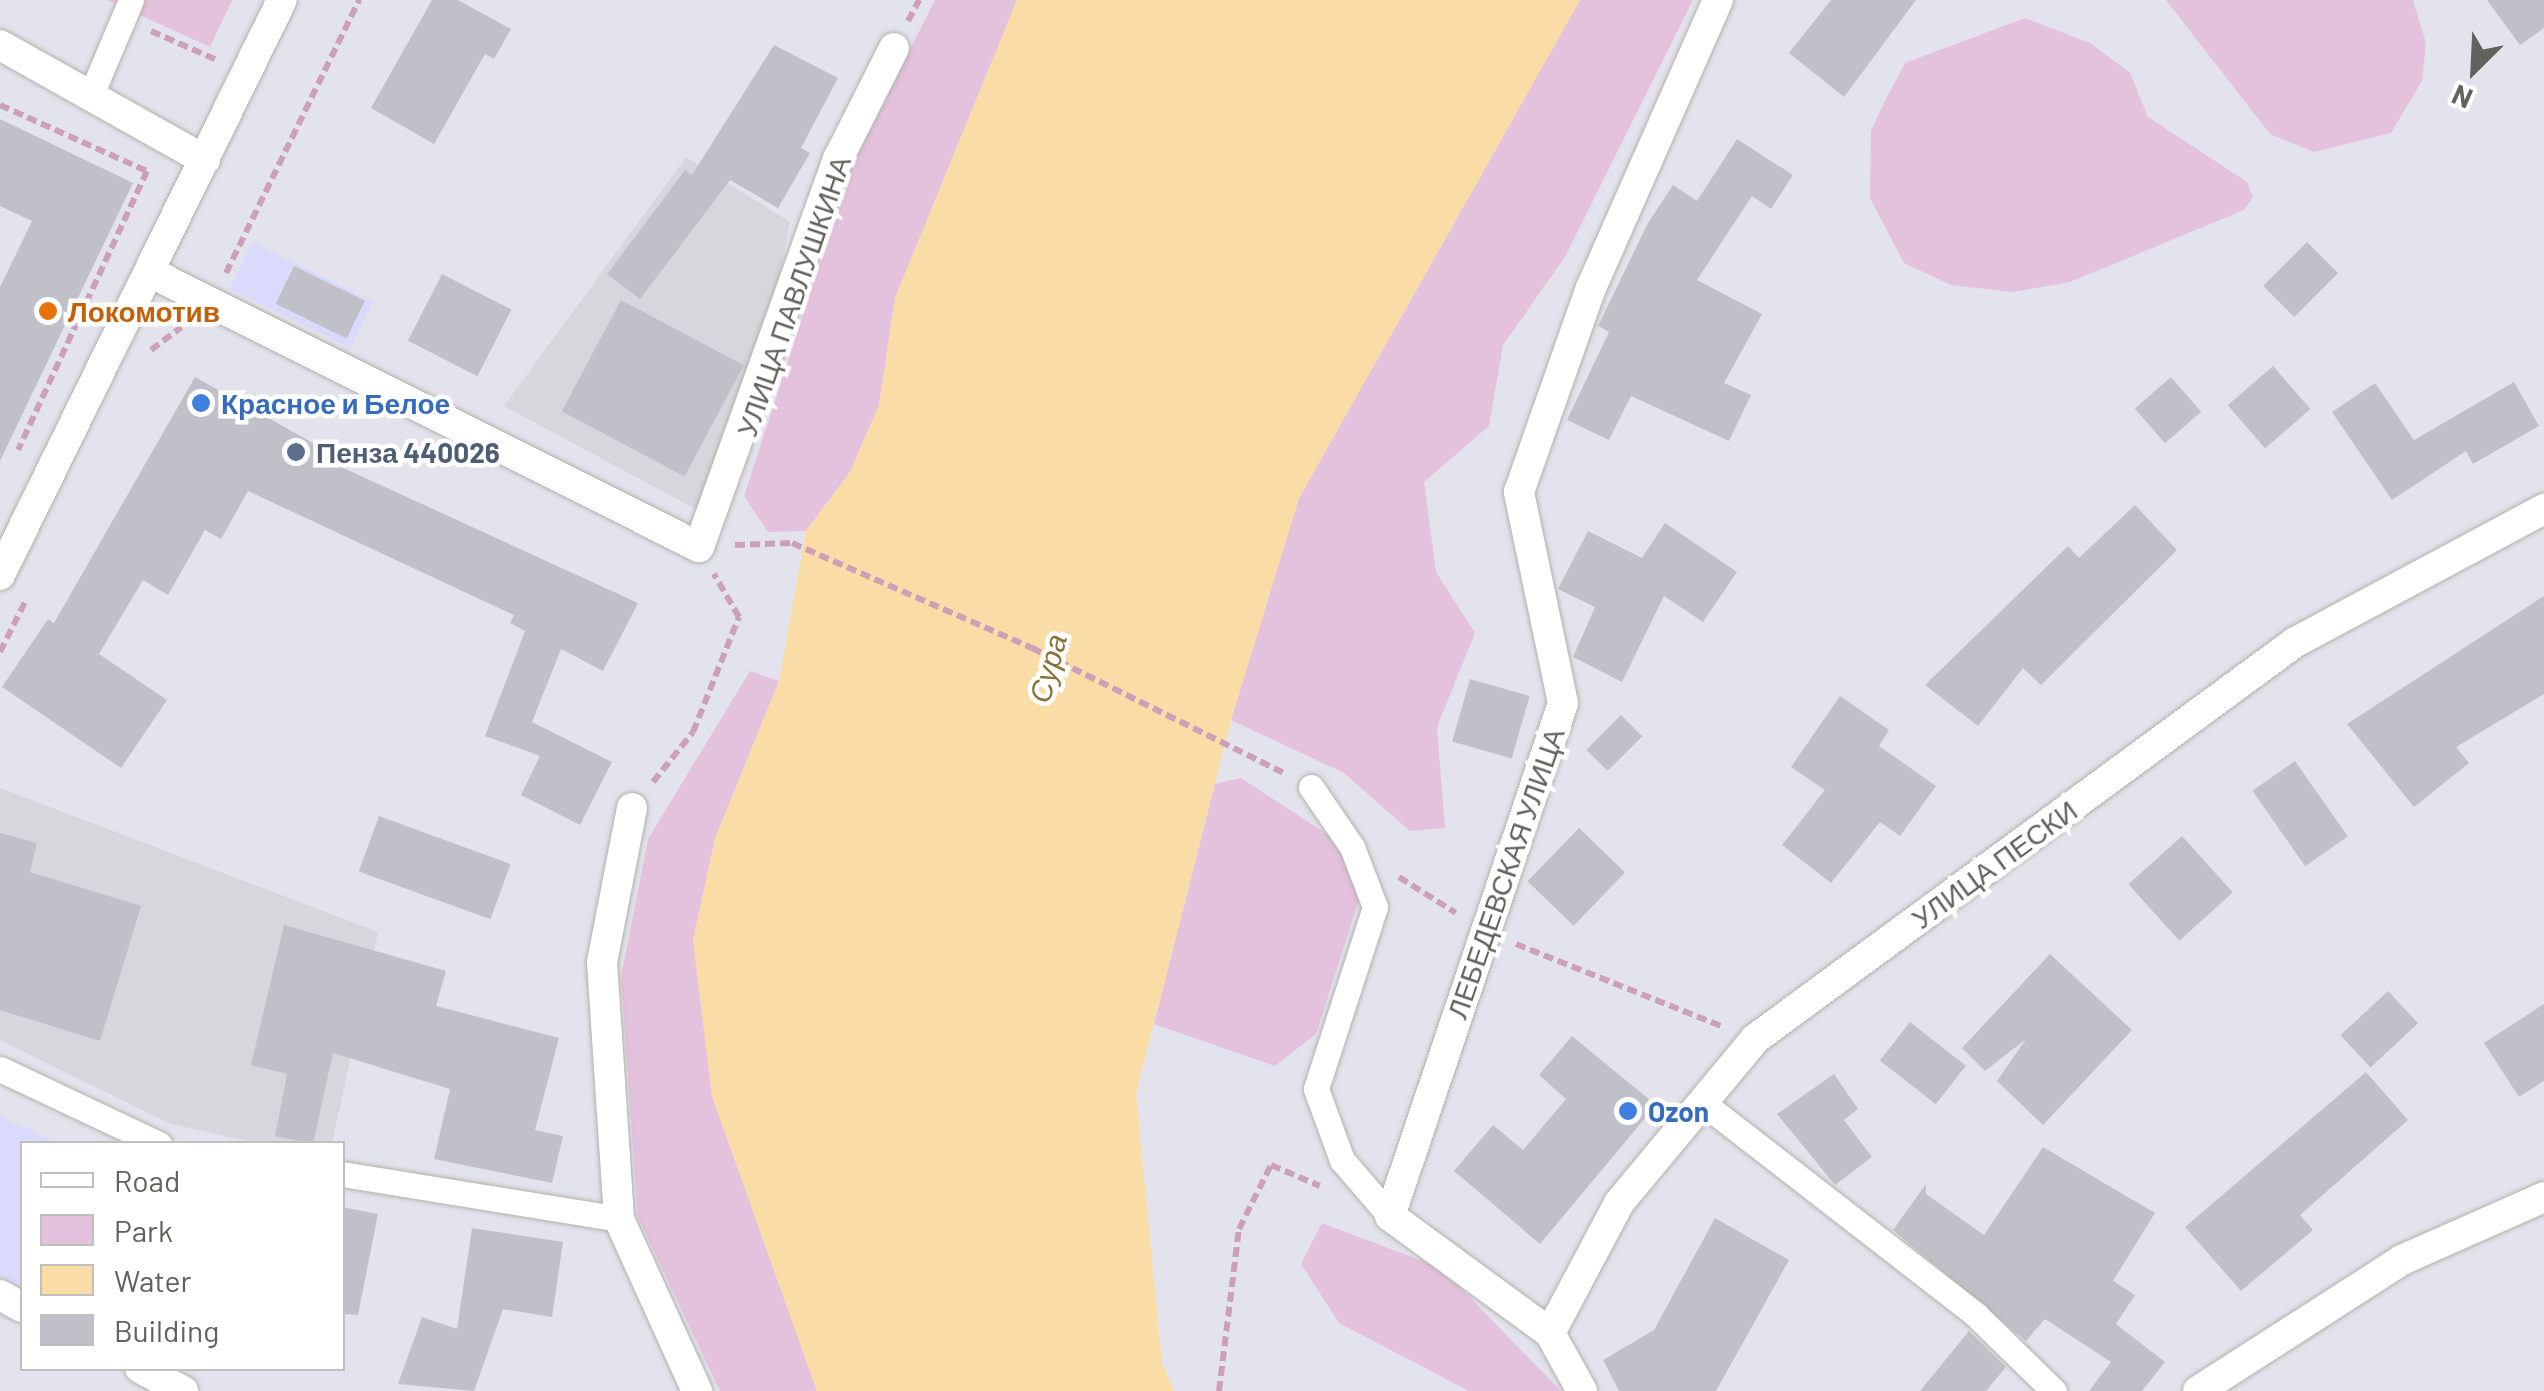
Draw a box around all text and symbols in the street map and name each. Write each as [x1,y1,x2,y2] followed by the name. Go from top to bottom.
[2424,20,2524,120] north arrow
[2446,78,2477,117] text: N
[729,151,857,441] street label: УЛИЦА ПАВЛУШКИНА
[68,294,220,328] place label: Локомотив
[37,300,59,322] marker: Локомотив
[221,386,450,420] place label: Красное и Белое
[190,392,212,414] marker: Красное и Белое
[316,435,500,469] place label: Пенза 440026
[285,441,307,463] marker: Пенза 440026
[1021,630,1073,706] water label: Сура
[1439,723,1571,1023] street label: ЛЕБЕДЕВСКАЯ УЛИЦА
[1905,793,2083,935] street label: УЛИЦА ПЕСКИ
[1648,1094,1709,1128] place label: Ozon
[1617,1100,1639,1122] marker: Ozon
[20,1141,345,1371] legend
[114,1162,180,1198] text: Road
[114,1212,173,1248] text: Park
[114,1262,192,1298] text: Water
[114,1312,219,1348] text: Building

